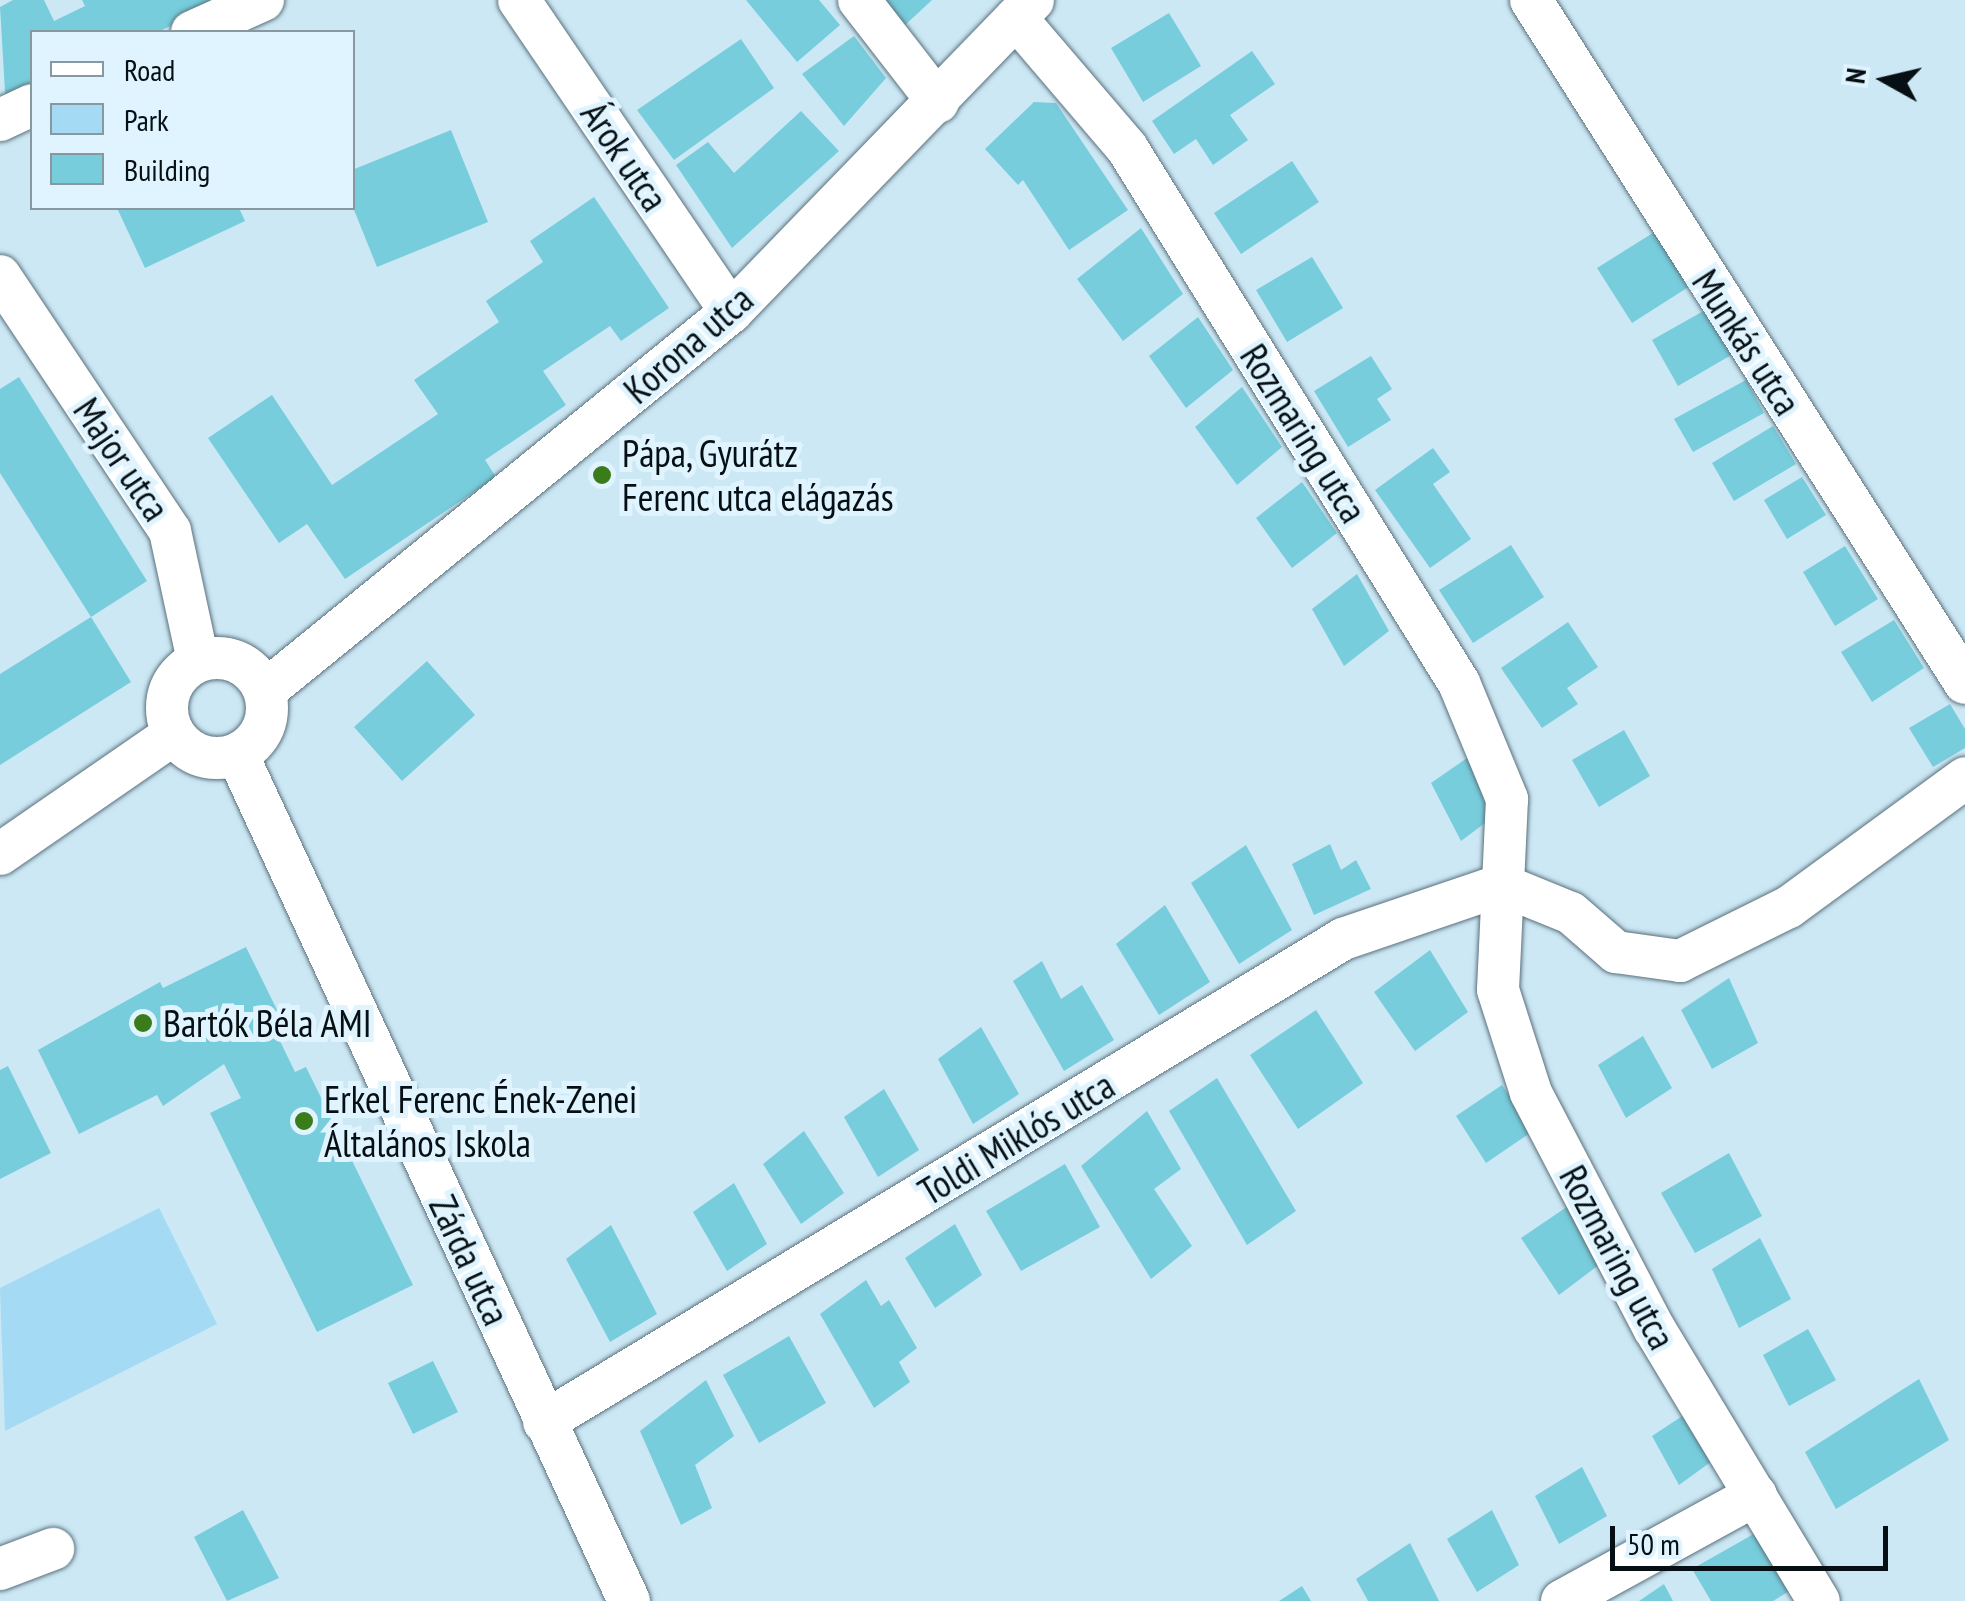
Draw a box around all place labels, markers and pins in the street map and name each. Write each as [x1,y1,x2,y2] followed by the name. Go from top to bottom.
[622,430,894,520] place label: Pápa, Gyurátz Ferenc utca elágazás
[591,464,613,486] marker: Pápa, Gyurátz Ferenc utca elágazás
[163,1000,374,1046] place label: Bartók Béla AMI
[132,1012,154,1034] marker: Bartók Béla AMI
[324,1076,638,1166] place label: Erkel Ferenc Ének-Zenei Általános Iskola
[293,1110,315,1132] marker: Erkel Ferenc Ének-Zenei Általános Iskola

